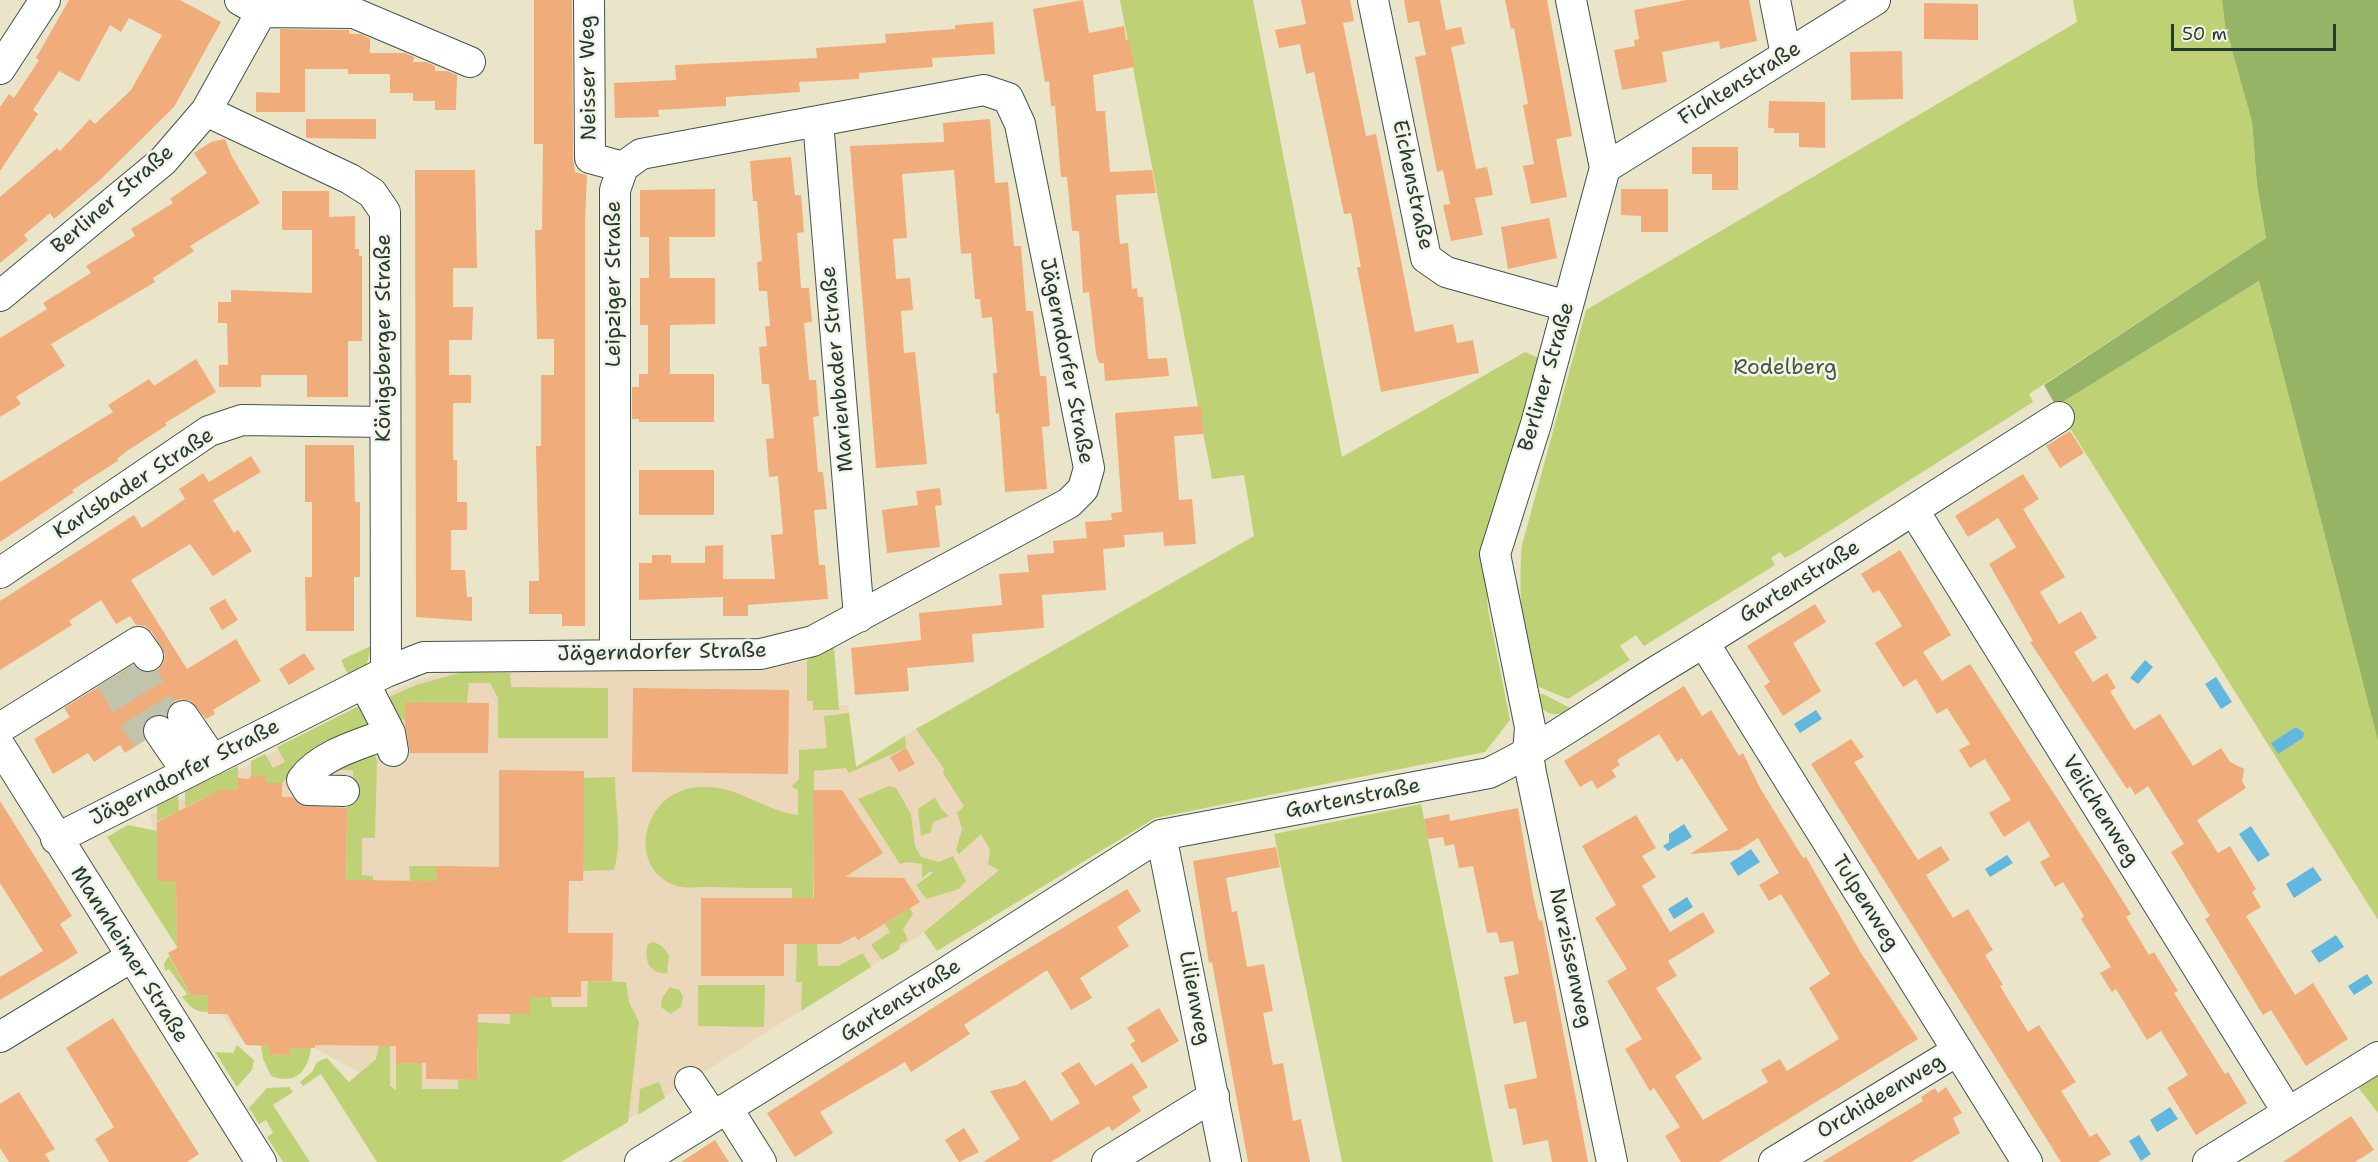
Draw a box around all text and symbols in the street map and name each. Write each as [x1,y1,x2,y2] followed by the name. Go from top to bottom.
[2174,12,2339,50] scale bar
[575,15,603,141] street label: Neisser Weg
[2182,22,2227,46] text: 50 m
[1674,36,1806,132] street label: Fichtenstraße
[1386,118,1438,252] street label: Eichenstraße
[47,140,179,260] street label: Berliner Straße
[602,201,628,367] street label: Leipziger Straße
[372,234,398,442] street label: Königsberger Straße
[1034,256,1098,466] street label: Jägerndorfer Straße
[816,265,860,473] street label: Marienbader Straße
[1514,300,1580,454] street label: Berliner Straße
[1733,356,1837,382] park label: Rodelberg
[49,423,219,545] street label: Karlsbader Straße
[1735,535,1865,629] street label: Gartenstraße
[557,639,767,667] street label: Jägerndorfer Straße
[86,714,284,832] street label: Jägerndorfer Straße
[2056,751,2144,871] street label: Veilchenweg
[1283,774,1423,824] street label: Gartenstraße
[1826,851,1904,955] street label: Tulpenweg
[64,862,194,1048] street label: Mannheimer Straße
[1543,886,1597,1030] street label: Narzissenweg
[1173,949,1215,1047] street label: Lilienweg
[836,954,966,1048] street label: Gartenstraße
[1813,1049,1949,1145] street label: Orchideenweg

